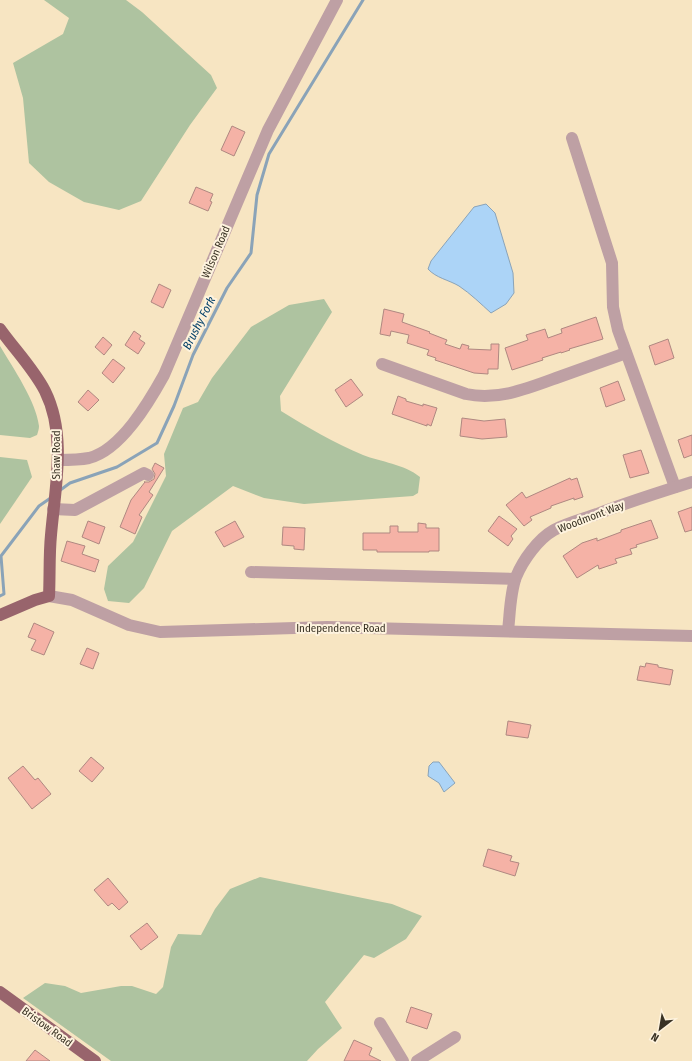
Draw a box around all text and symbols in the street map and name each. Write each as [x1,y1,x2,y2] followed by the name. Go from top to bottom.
[199,224,233,280] street label: Wilson Road
[180,294,218,352] water label: Brushy Fork
[50,430,63,480] street label: Shaw Road
[556,498,626,536] street label: Woodmont Way
[296,622,386,635] street label: Independence Road
[19,1004,75,1050] street label: Bristow Road
[640,1009,680,1049] north arrow
[649,1030,661,1044] text: N

